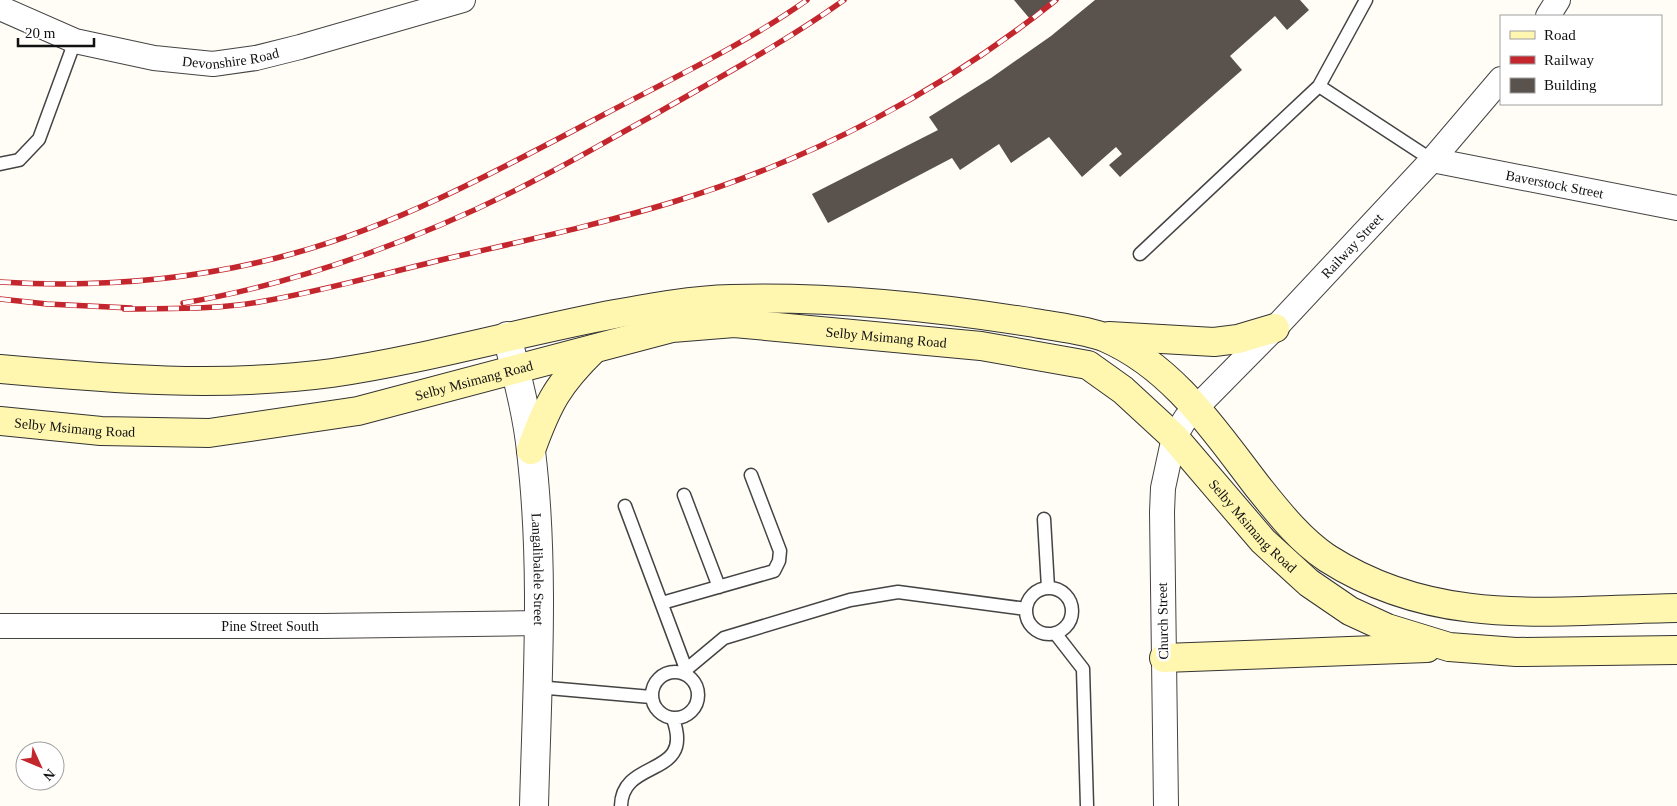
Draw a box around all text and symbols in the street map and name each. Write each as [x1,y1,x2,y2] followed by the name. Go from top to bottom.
[18,15,94,47] scale bar
[1500,15,1662,105] legend
[25,25,56,41] text: 20 m
[1544,27,1576,43] text: Road
[182,45,280,72] street label: Devonshire Road
[1544,52,1594,68] text: Railway
[1544,77,1597,93] text: Building
[1505,167,1605,201] street label: Baverstock Street
[1318,210,1386,281] street label: Railway Street
[825,324,947,350] street label: Selby Msimang Road
[413,358,534,403] street label: Selby Msimang Road
[14,415,135,439] street label: Selby Msimang Road
[1206,476,1300,575] street label: Selby Msimang Road
[529,513,547,626] street label: Langalibalele Street
[1155,582,1171,660] street label: Church Street
[221,619,319,634] street label: Pine Street South
[15,741,65,791] north arrow
[40,766,58,784] text: N

